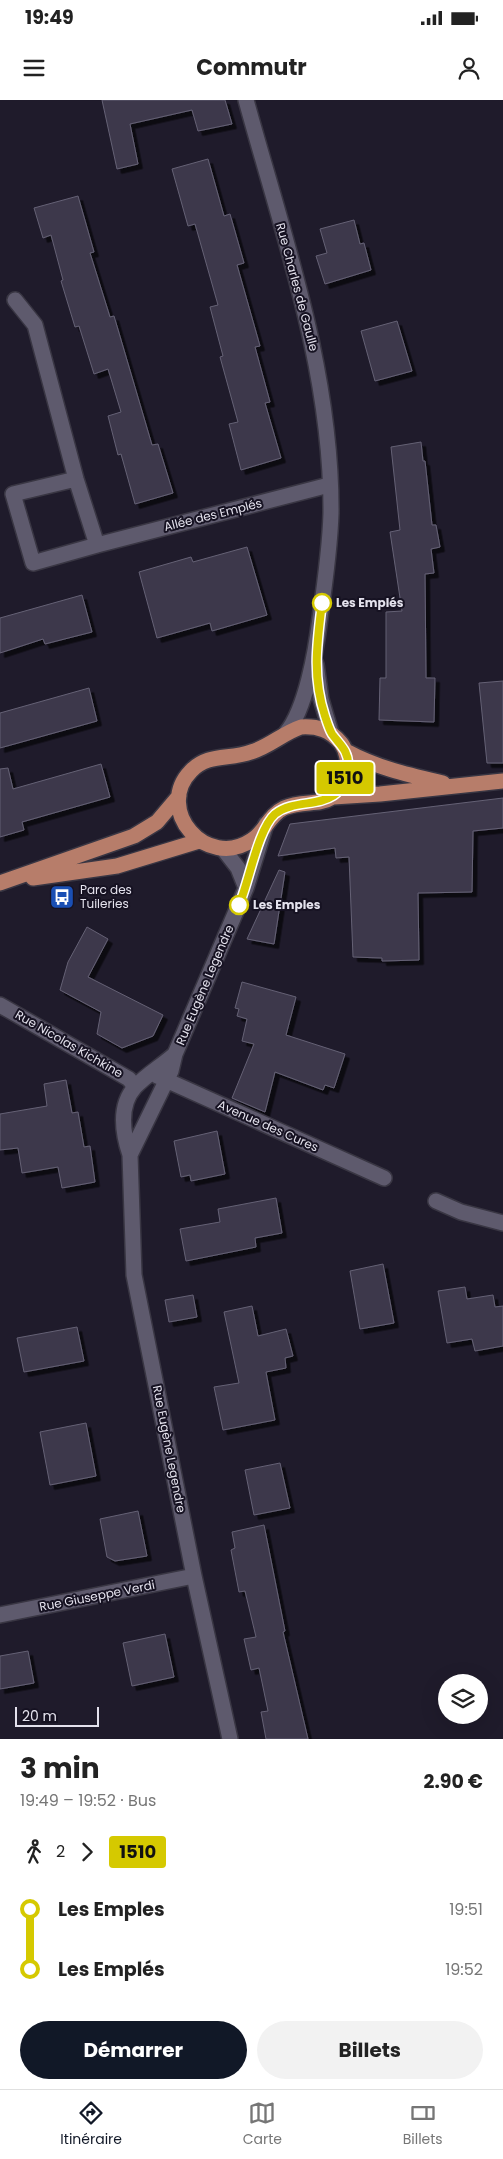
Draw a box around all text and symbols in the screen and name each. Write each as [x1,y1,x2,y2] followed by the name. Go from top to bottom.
[25,4,74,31] text: 19:49
[196,52,307,83] text: Commutr
[20,54,48,82] icon: menu
[455,54,483,82] icon: person
[272,221,323,353] street label: Rue Charles de Gaulle
[162,494,264,535] street label: Allée des Emplés
[312,593,332,613] marker: Les Emplés
[336,594,404,611] place label: Les Emplés
[310,762,380,794] line badge: 1510
[327,765,363,790] text: 1510
[80,881,132,912] place label: Parc des Tuileries
[49,884,75,910] bus stop icon: Parc des Tuileries
[229,895,249,915] marker: Les Emples
[253,896,321,913] place label: Les Emples
[171,922,238,1048] street label: Rue Eugène Legendre
[12,1006,126,1081] street label: Rue Nicolas Kichkine
[215,1096,321,1155] street label: Avenue des Cures
[149,1384,190,1514] street label: Rue Eugène Legendre
[38,1576,156,1615] street label: Rue Giuseppe Verdi
[438,1674,488,1724] map controls
[438,1674,488,1724] button: layers
[15,1704,99,1727] scale bar
[22,1706,57,1726] text: 20 m
[20,1749,100,1788] text: 3 min
[424,1768,483,1795] text: 2.90 €
[20,1789,156,1812] text: 19:49 – 19:52 · Bus
[20,1838,48,1866] icon: walk
[73,1838,101,1866] icon: forward
[119,1839,156,1864] text: 1510
[56,1840,65,1863] text: 2
[58,1896,165,1923] text: Les Emples
[449,1898,483,1921] text: 19:51
[58,1956,165,1983] text: Les Emplés
[445,1958,483,1981] text: 19:52
[20,2021,247,2079] button: Démarrer
[257,2021,483,2079] button: Billets
[60,2099,122,2150] tab: Itinéraire
[243,2099,282,2150] tab: Carte
[403,2099,443,2150] tab: Billets

